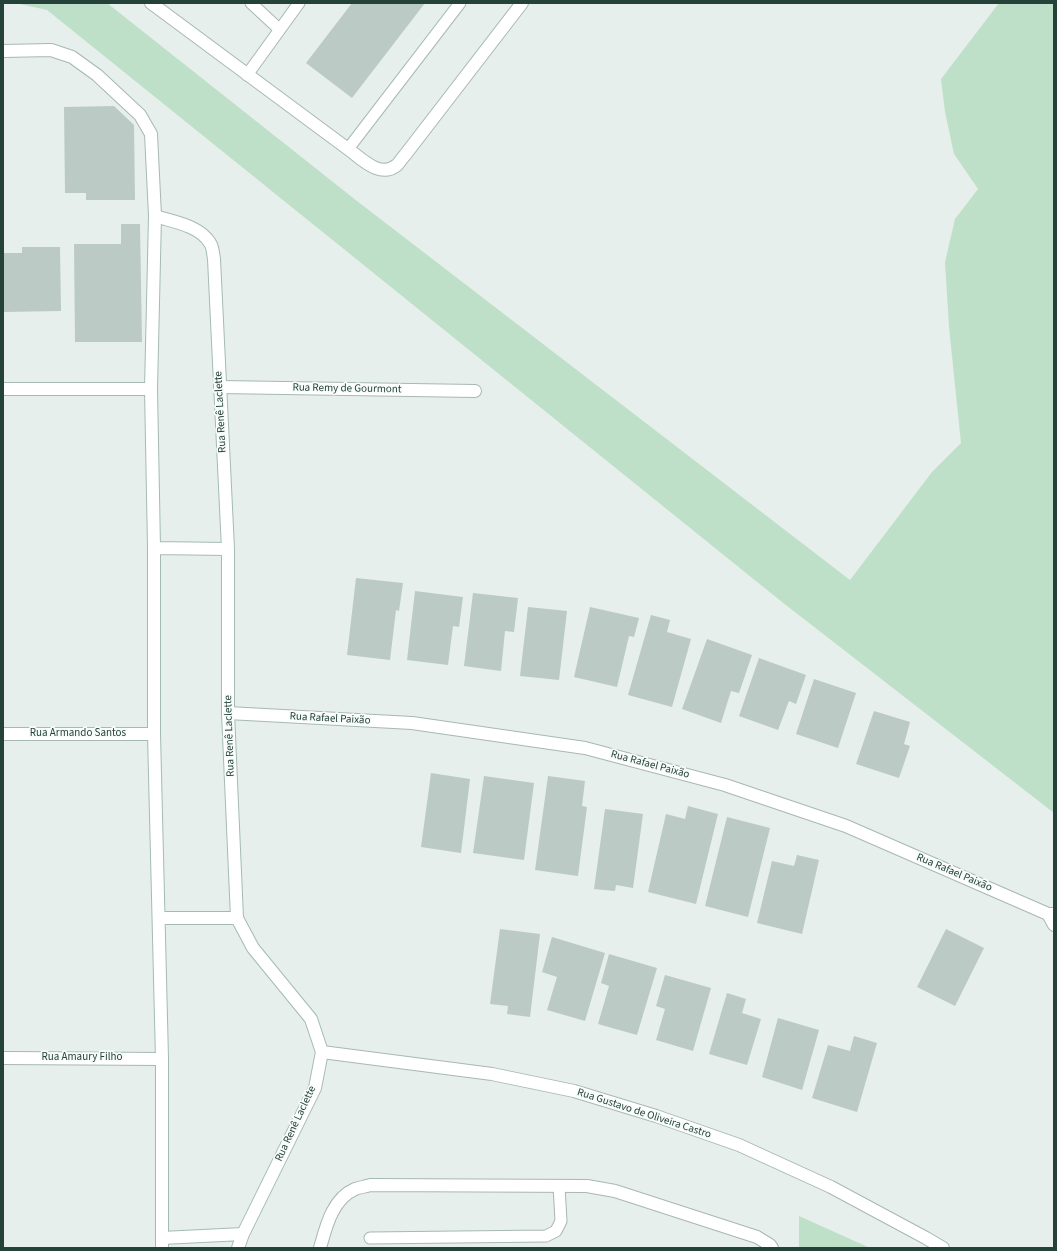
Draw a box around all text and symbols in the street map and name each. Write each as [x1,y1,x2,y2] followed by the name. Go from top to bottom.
[212,371,230,453] street label: Rua Renê Laclette
[292,381,402,397] street label: Rua Remy de Gourmont
[222,695,238,777] street label: Rua Renê Laclette
[289,710,371,728] street label: Rua Rafael Paixão
[30,727,126,741] street label: Rua Armando Santos
[609,748,691,782] street label: Rua Rafael Paixão
[914,851,994,895] street label: Rua Rafael Paixão
[42,1051,122,1065] street label: Rua Amaury Filho
[273,1084,319,1164] street label: Rua Renê Laclette
[575,1086,713,1142] street label: Rua Gustavo de Oliveira Castro

